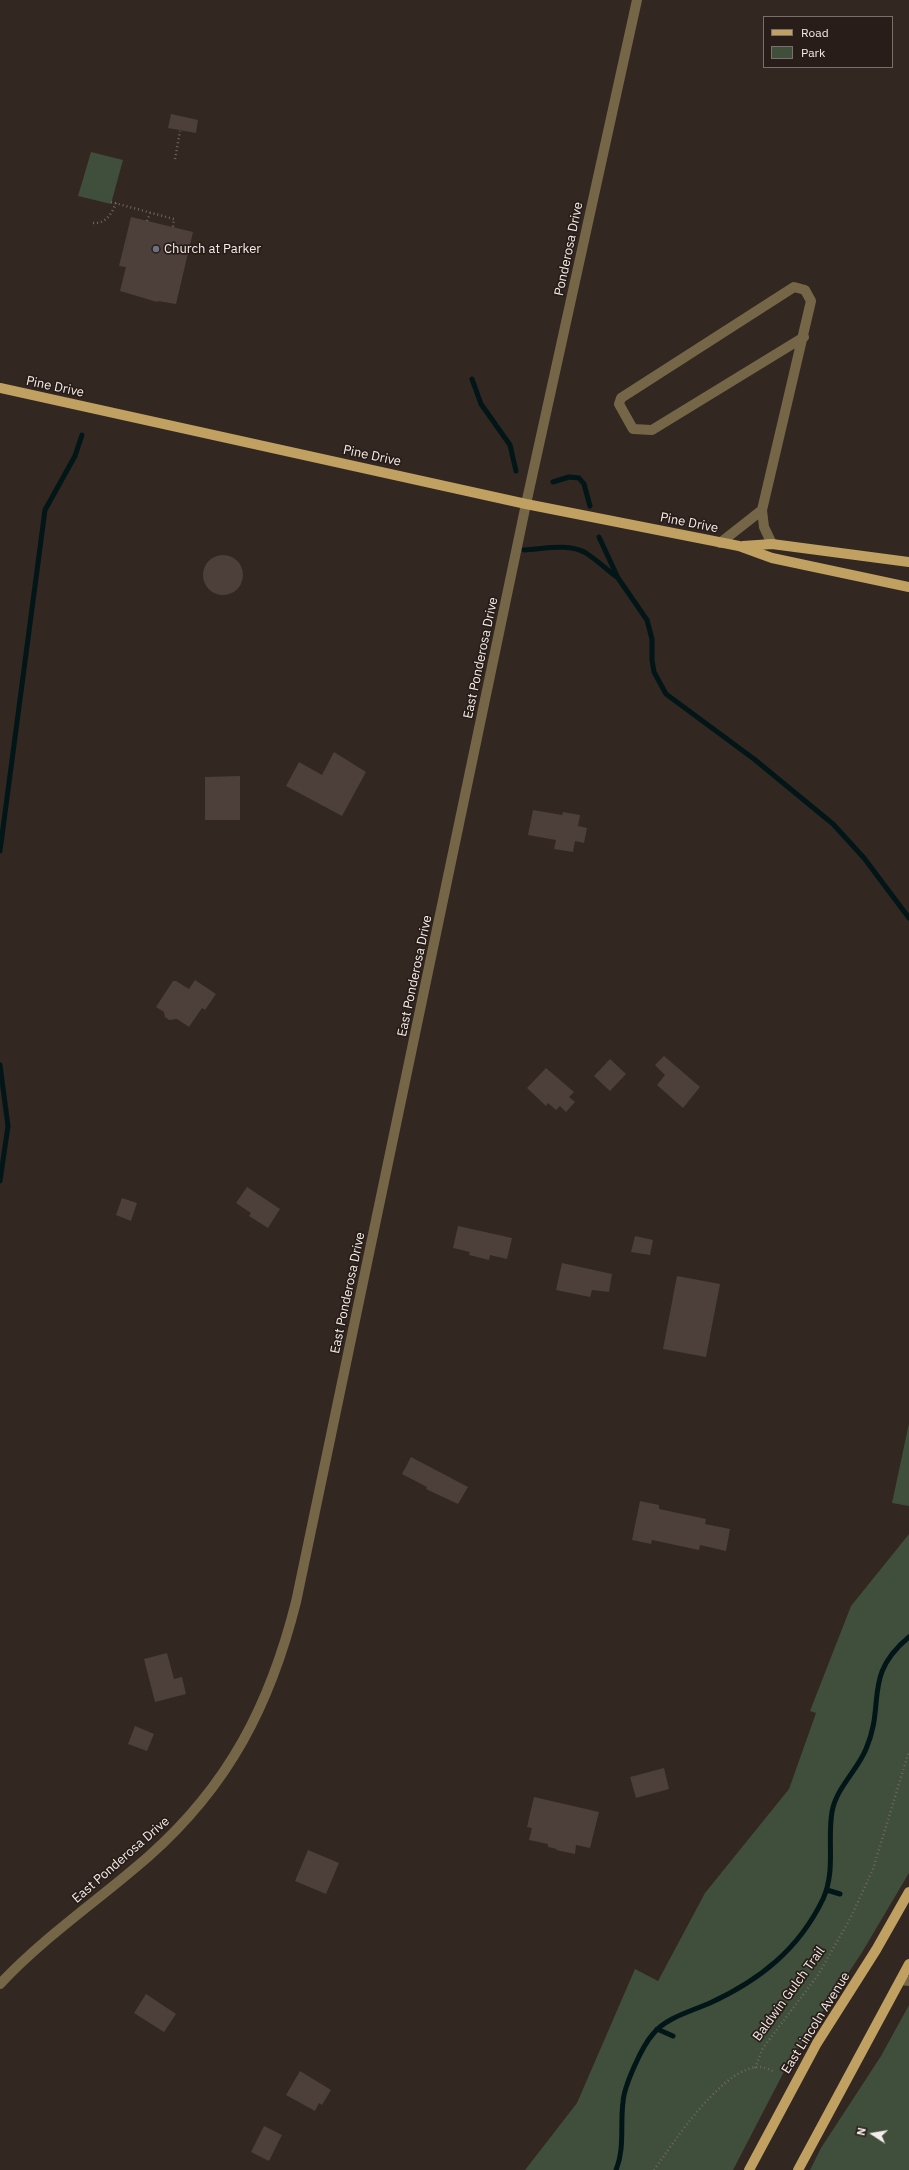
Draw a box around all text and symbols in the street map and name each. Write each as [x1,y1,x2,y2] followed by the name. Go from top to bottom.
[763,16,893,68] legend
[801,25,829,40] text: Road
[801,45,825,60] text: Park
[551,201,587,297] street label: Ponderosa Drive
[164,241,261,257] place label: Church at Parker
[151,244,161,254] marker: Church at Parker
[25,373,85,401] street label: Pine Drive
[342,442,402,470] street label: Pine Drive
[659,510,719,536] street label: Pine Drive
[460,596,502,720] street label: East Ponderosa Drive
[394,914,436,1038] street label: East Ponderosa Drive
[327,1231,369,1355] street label: East Ponderosa Drive
[69,1813,173,1907] street label: East Ponderosa Drive
[750,1944,828,2044] street label: Baldwin Gulch Trail
[778,1969,854,2077] street label: East Lincoln Avenue
[853,2114,893,2154] north arrow
[854,2126,869,2137] text: N

